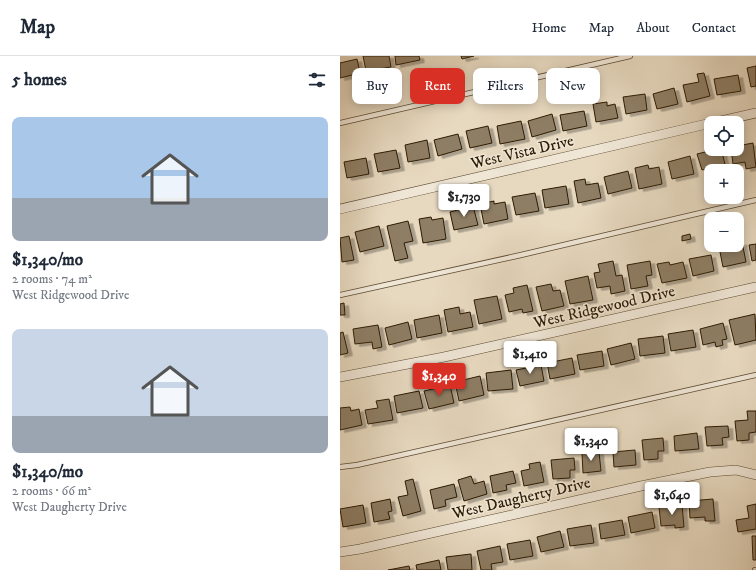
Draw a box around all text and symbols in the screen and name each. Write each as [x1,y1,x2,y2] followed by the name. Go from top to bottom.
[20,16,55,39] text: Map
[532,19,566,37] text: Home
[588,19,614,37] text: Map
[636,19,670,37] text: About
[692,19,736,37] text: Contact
[352,68,402,104] chip: Buy
[410,68,465,104] chip: Rent
[473,68,538,104] chip: Filters
[546,68,600,104] chip: New
[12,69,67,91] text: 5 homes
[306,69,328,91] icon: filters
[704,116,744,252] map controls
[704,116,744,156] button: locate
[468,130,576,174] street label: West Vista Drive
[134,143,206,215] icon: home
[704,164,744,204] button: +
[431,184,497,218] pin: $1,730
[447,189,481,205] text: $1,730
[704,212,744,252] button: −
[12,249,83,271] text: $1,340/mo
[12,271,92,287] text: 2 rooms · 74 m²
[531,281,677,333] street label: West Ridgewood Drive
[12,287,129,303] text: West Ridgewood Drive
[497,341,563,375] pin: $1,410
[513,346,547,362] text: $1,410
[134,355,206,427] icon: home
[406,363,472,397] pin: $1,340
[422,368,456,384] text: $1,340
[558,428,624,462] pin: $1,340
[574,433,608,449] text: $1,340
[12,461,83,483] text: $1,340/mo
[449,472,593,524] street label: West Daugherty Drive
[639,482,705,516] pin: $1,640
[12,483,91,499] text: 2 rooms · 66 m²
[654,487,690,503] text: $1,640
[12,499,127,515] text: West Daugherty Drive

